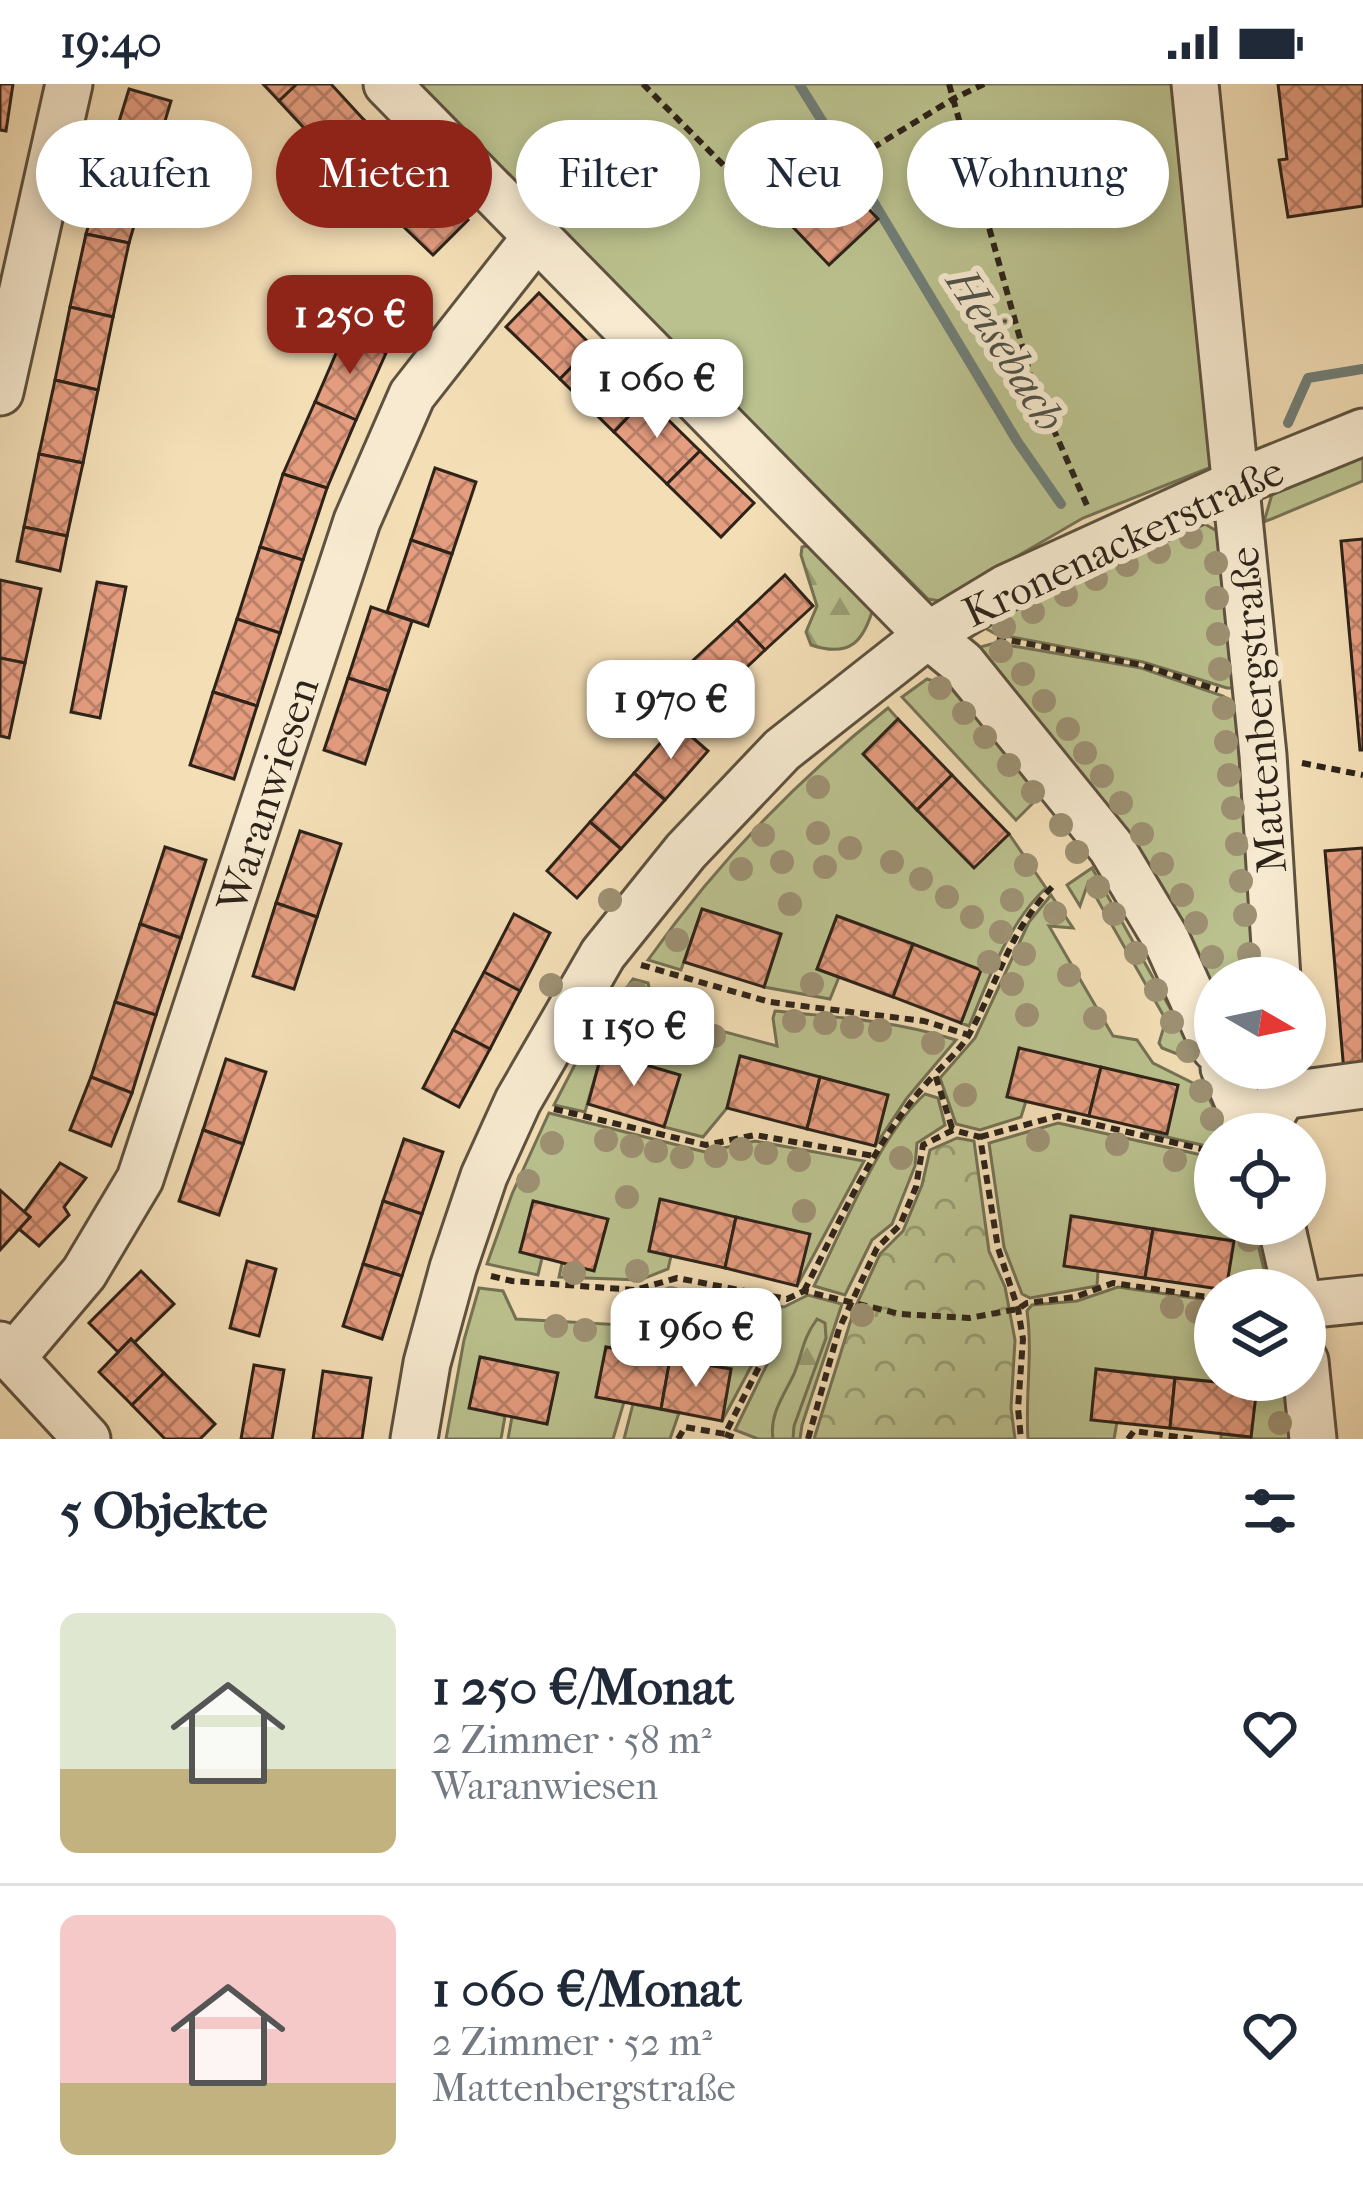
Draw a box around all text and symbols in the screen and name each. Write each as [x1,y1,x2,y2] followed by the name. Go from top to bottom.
[60,16,162,69] text: 19:40
[36,120,252,228] chip: Kaufen
[276,120,492,228] chip: Mieten
[516,120,700,228] chip: Filter
[724,120,883,228] chip: Neu
[907,120,1169,228] chip: Wohnung
[934,257,1076,441] water label: Heisebach
[239,275,461,377] pin: 1 250 €
[294,291,406,337] text: 1 250 €
[546,339,768,441] pin: 1 060 €
[598,355,716,401] text: 1 060 €
[956,447,1291,638] street label: Kronenackerstraße
[1220,545,1297,875] street label: Mattenbergstraße
[560,660,782,762] pin: 1 970 €
[207,671,329,919] street label: Waranwiesen
[614,676,728,722] text: 1 970 €
[1194,957,1326,1089] north arrow
[1194,957,1326,1401] map controls
[523,987,745,1089] pin: 1 150 €
[581,1003,687,1049] text: 1 150 €
[1194,1113,1326,1245] button: locate
[1194,1269,1326,1401] button: layers
[585,1288,807,1390] pin: 1 960 €
[638,1304,754,1350] text: 1 960 €
[1237,1478,1303,1544] icon: filters
[60,1481,268,1541] text: 5 Objekte
[432,1657,734,1717] text: 1 250 €/Monat
[156,1661,300,1805] icon: home
[1237,1700,1303,1766] icon: heart
[432,1717,712,1763] text: 2 Zimmer · 58 m²
[432,1763,658,1809] text: Waranwiesen
[432,1959,742,2019] text: 1 060 €/Monat
[156,1963,300,2107] icon: home
[1237,2002,1303,2068] icon: heart
[432,2019,712,2065] text: 2 Zimmer · 52 m²
[432,2065,736,2111] text: Mattenbergstraße

